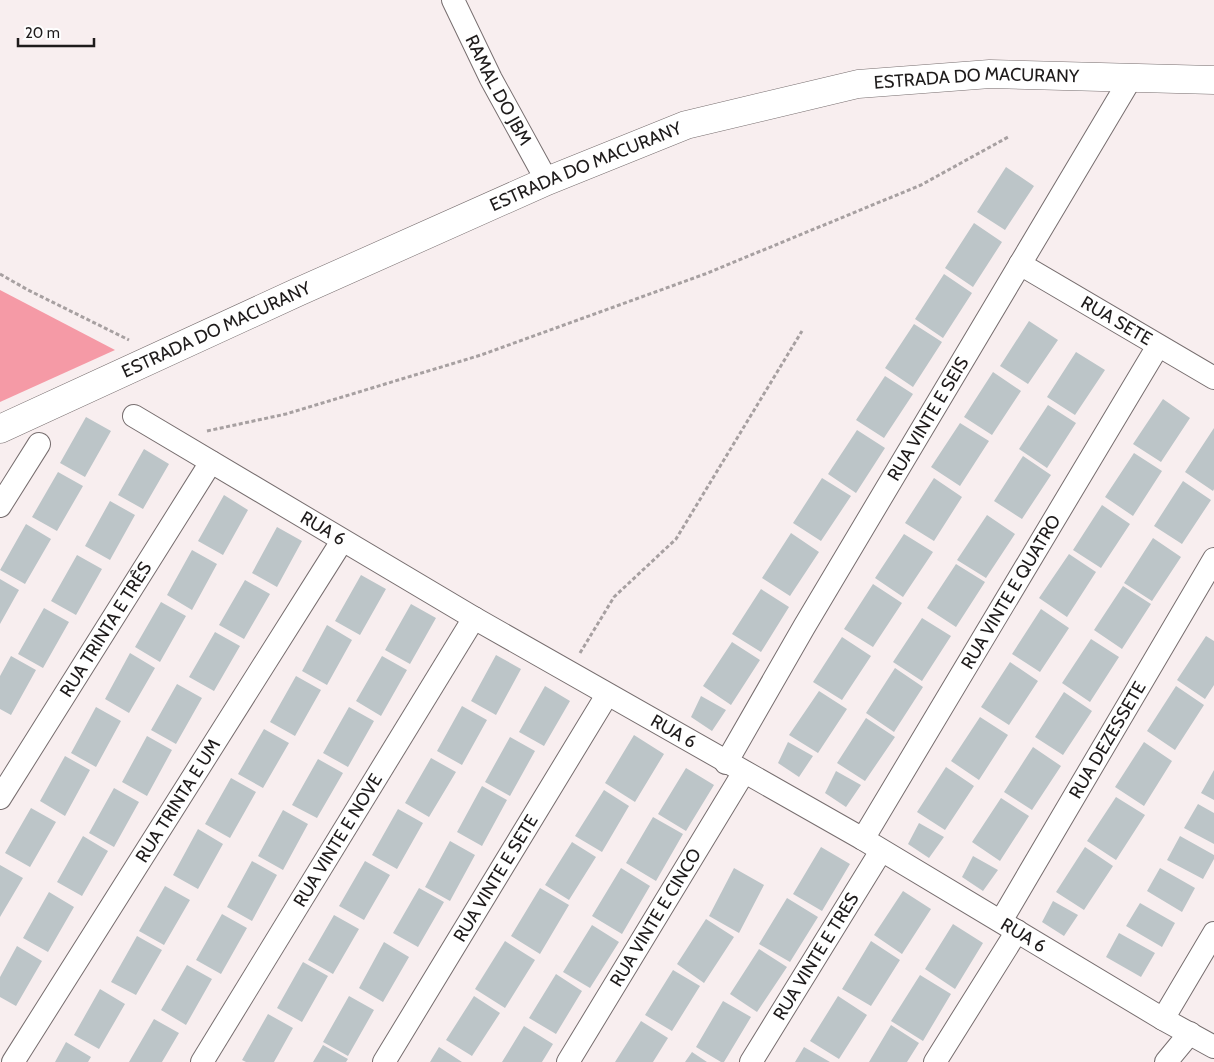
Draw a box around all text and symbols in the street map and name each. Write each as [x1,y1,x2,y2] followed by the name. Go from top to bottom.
[18,15,94,47] scale bar
[25,24,60,42] text: 20 m
[460,31,536,149] street label: RAMAL DO JBM
[873,63,1080,94] street label: ESTRADA DO MACURANY
[486,117,686,216] street label: ESTRADA DO MACURANY
[118,276,315,383] street label: ESTRADA DO MACURANY
[1077,291,1156,350] street label: RUA SETE
[883,353,973,485] street label: RUA VINTE E SEIS
[296,506,350,550] street label: RUA 6
[956,511,1066,673] street label: RUA VINTE E QUATRO
[55,558,156,701] street label: RUA TRINTA E TRÊS
[1064,677,1151,803] street label: RUA DEZESSETE
[647,710,700,753] street label: RUA 6
[131,735,225,867] street label: RUA TRINTA E UM
[289,770,387,911] street label: RUA VINTE E NOVE
[449,811,543,946] street label: RUA VINTE E SETE
[605,844,706,991] street label: RUA VINTE E CINCO
[768,889,864,1024] street label: RUA VINTE E TRES
[997,913,1050,957] street label: RUA 6

